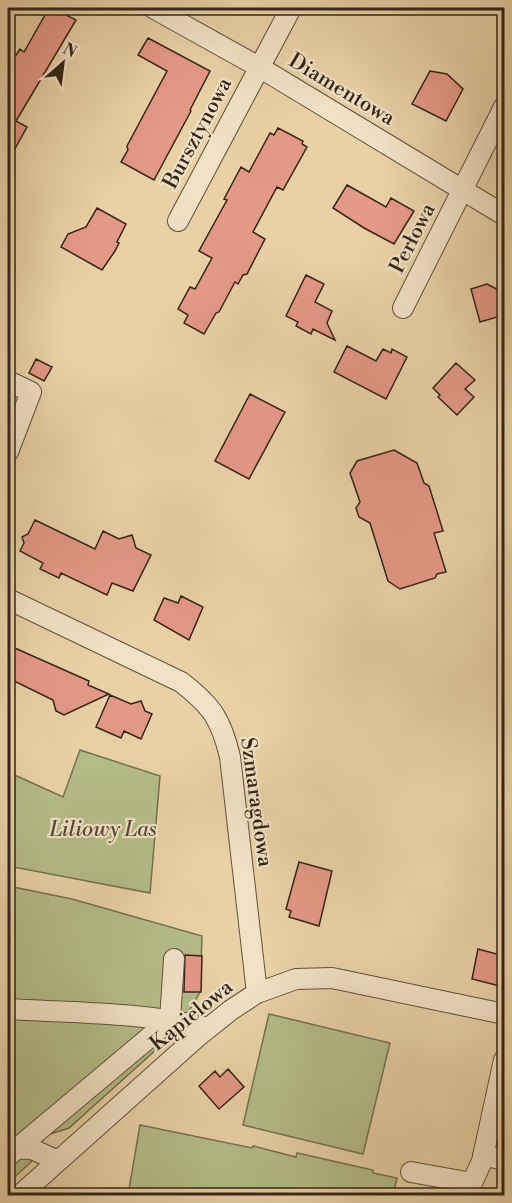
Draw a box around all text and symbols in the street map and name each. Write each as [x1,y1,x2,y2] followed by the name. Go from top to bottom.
[33,33,93,93] north arrow
[59,39,80,63] text: N
[284,48,400,132] street label: Diamentowa
[157,73,238,194] street label: Bursztynowa
[384,199,442,278] street label: Perłowa
[234,736,278,869] street label: Szmaragdowa
[48,817,157,843] park label: Liliowy Las
[145,974,239,1057] street label: Kąpielowa

